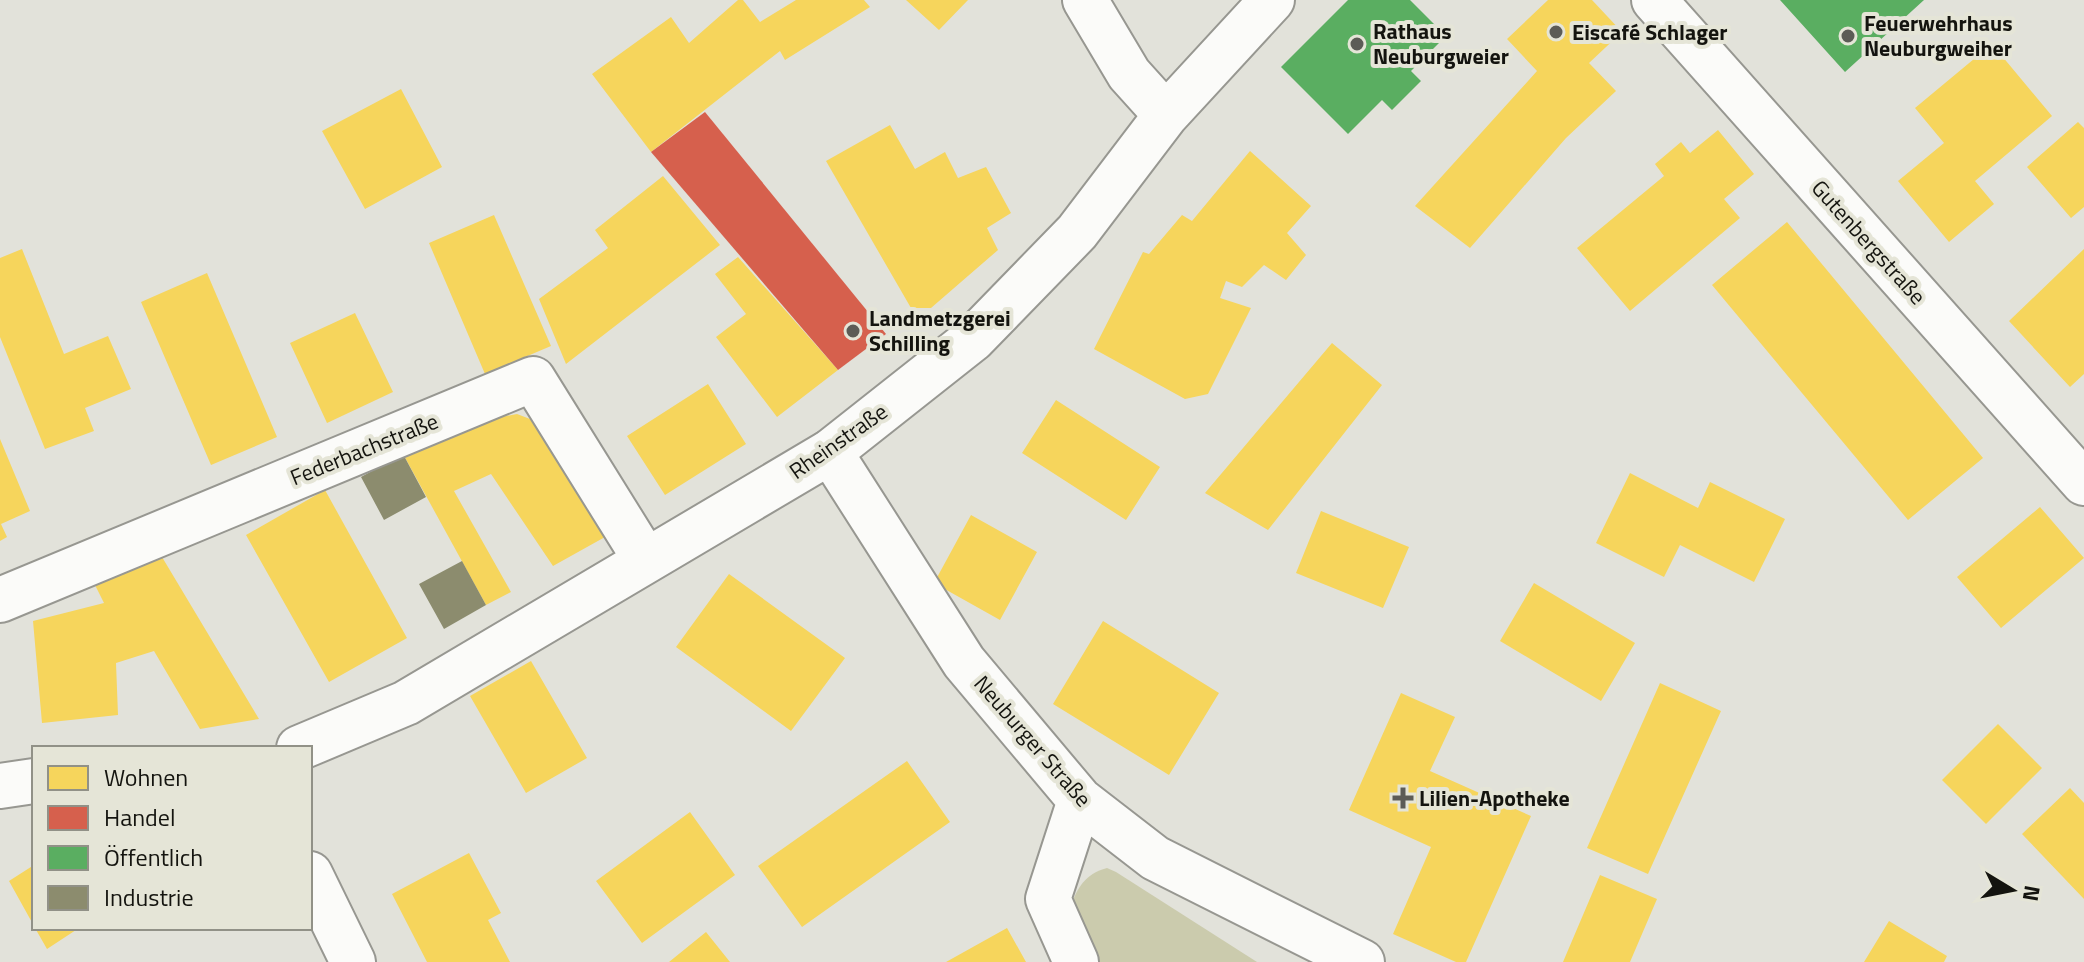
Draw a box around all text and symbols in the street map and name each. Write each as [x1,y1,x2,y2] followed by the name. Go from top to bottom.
[1864,6,2013,65] place label: Feuerwehrhaus Neuburgweiher
[1373,14,1509,73] place label: Rathaus Neuburgweier
[1572,15,1727,49] place label: Eiscafé Schlager
[1547,23,1565,41] marker: Eiscafé Schlager
[1839,27,1857,45] marker: Feuerwehrhaus Neuburgweiher
[1348,35,1366,53] marker: Rathaus Neuburgweier
[1804,172,1934,312] street label: Gutenbergstraße
[869,301,1011,360] place label: Landmetzgerei Schilling
[844,322,862,340] marker: Landmetzgerei Schilling
[782,395,894,487] street label: Rheinstraße
[285,404,443,494] street label: Federbachstraße
[966,668,1100,814] street label: Neuburger Straße
[32,746,312,930] legend
[104,759,188,795] text: Wohnen
[1419,781,1570,815] place label: Lilien-Apotheke
[1394,789,1412,807] marker: Lilien-Apotheke
[104,799,175,835] text: Handel
[104,839,203,875] text: Öffentlich
[1972,850,2052,930] north arrow
[104,879,194,915] text: Industrie
[2014,883,2050,904] text: N

